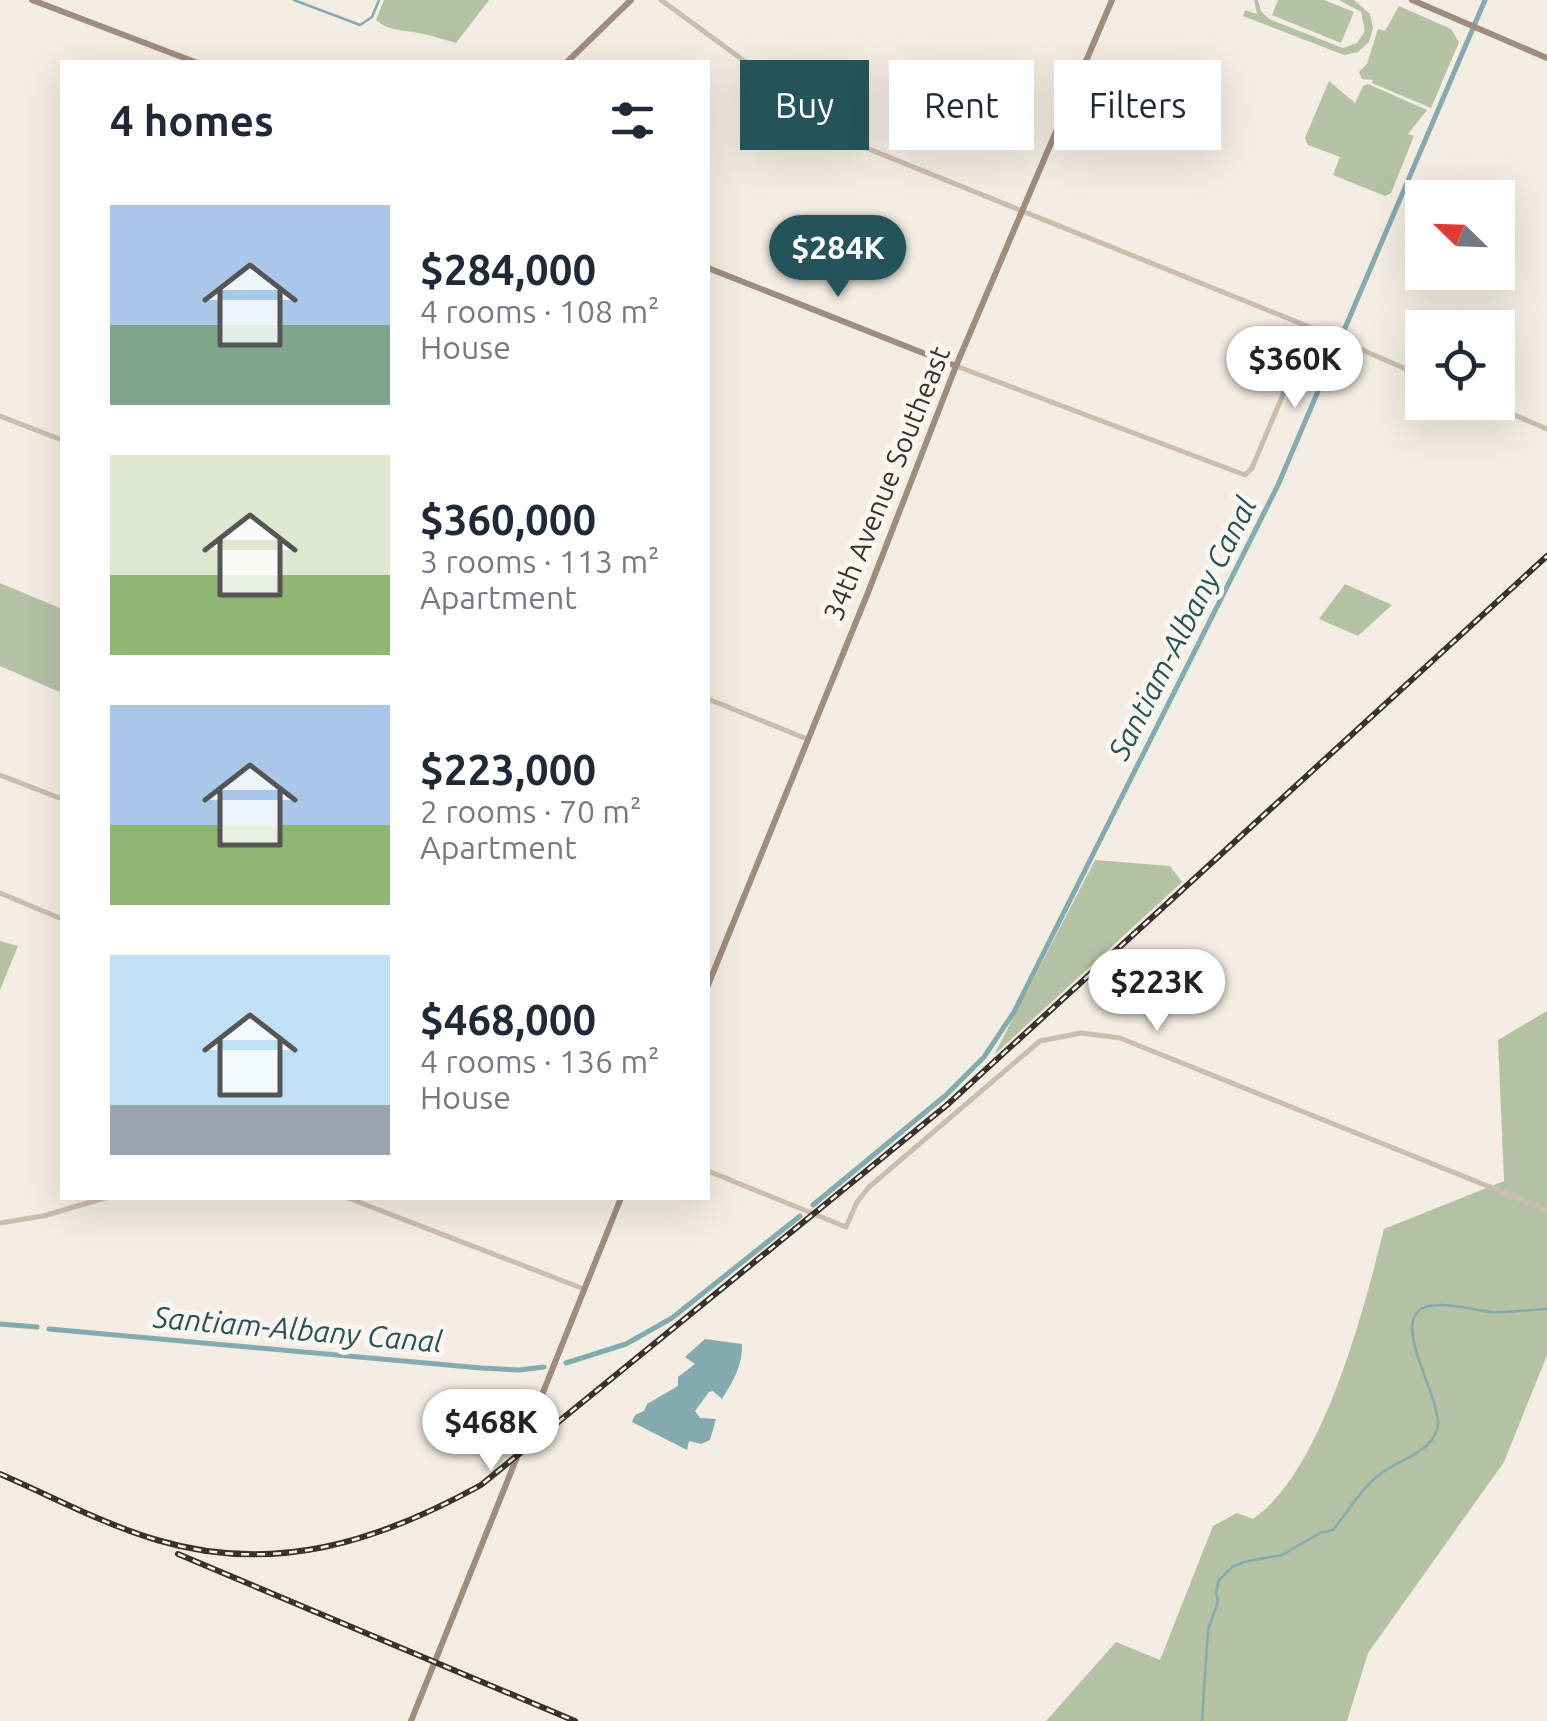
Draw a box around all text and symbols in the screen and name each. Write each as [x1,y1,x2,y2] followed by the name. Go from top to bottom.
[740,60,869,150] chip: Buy
[889,60,1034,150] chip: Rent
[1054,60,1221,150] chip: Filters
[605,93,660,148] icon: filters
[110,97,274,144] text: 4 homes
[1405,180,1515,290] north arrow
[1405,180,1515,420] map controls
[768,215,908,300] pin: $284K
[791,229,885,265] text: $284K
[190,245,310,365] icon: home
[420,246,596,293] text: $284,000
[420,293,660,329] text: 4 rooms · 108 m²
[1405,310,1515,420] button: locate
[1225,326,1365,411] pin: $360K
[420,329,511,365] text: House
[1248,340,1342,376] text: $360K
[817,341,955,625] street label: 34th Avenue Southeast
[1101,490,1263,766] water label: Santiam-Albany Canal
[190,495,310,615] icon: home
[420,496,596,543] text: $360,000
[420,543,660,579] text: 3 rooms · 113 m²
[420,579,577,615] text: Apartment
[190,745,310,865] icon: home
[420,746,596,793] text: $223,000
[420,793,641,829] text: 2 rooms · 70 m²
[420,829,577,865] text: Apartment
[1087,949,1227,1034] pin: $223K
[1110,963,1204,999] text: $223K
[190,995,310,1115] icon: home
[420,996,596,1043] text: $468,000
[420,1043,660,1079] text: 4 rooms · 136 m²
[420,1079,511,1115] text: House
[151,1299,445,1359] water label: Santiam-Albany Canal
[421,1389,561,1474] pin: $468K
[444,1403,538,1439] text: $468K

